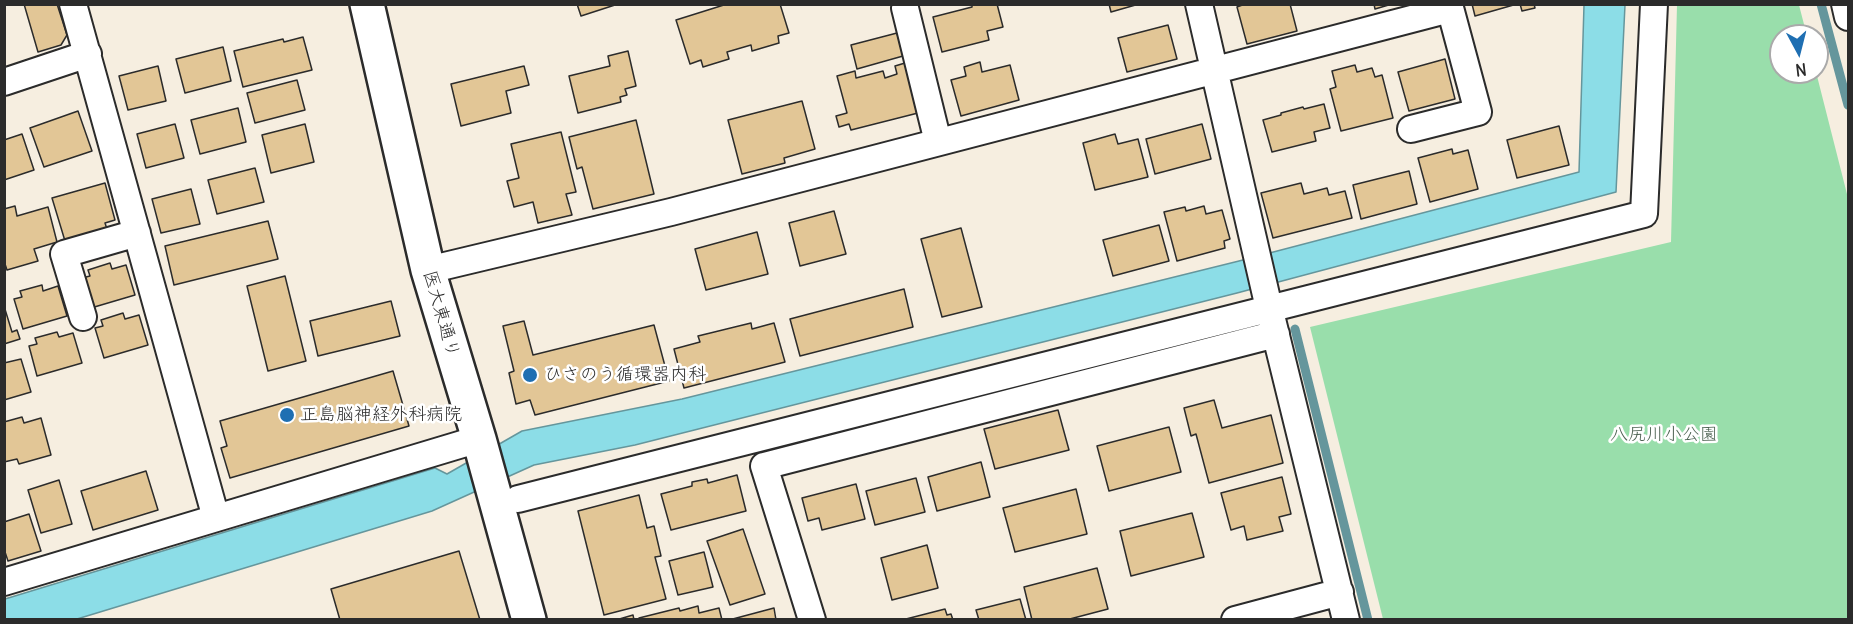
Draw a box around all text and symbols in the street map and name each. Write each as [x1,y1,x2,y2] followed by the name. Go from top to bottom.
[1769,24,1829,84] north arrow
[1794,59,1808,80] text: N
[418,268,464,360] street label: 医大東通り
[544,364,706,386] place label: ひさのう循環器内科
[521,366,539,384] marker: ひさのう循環器内科
[300,404,462,426] place label: 正島脳神経外科病院
[278,406,296,424] marker: 正島脳神経外科病院
[1610,424,1718,446] park label: 八尻川小公園

